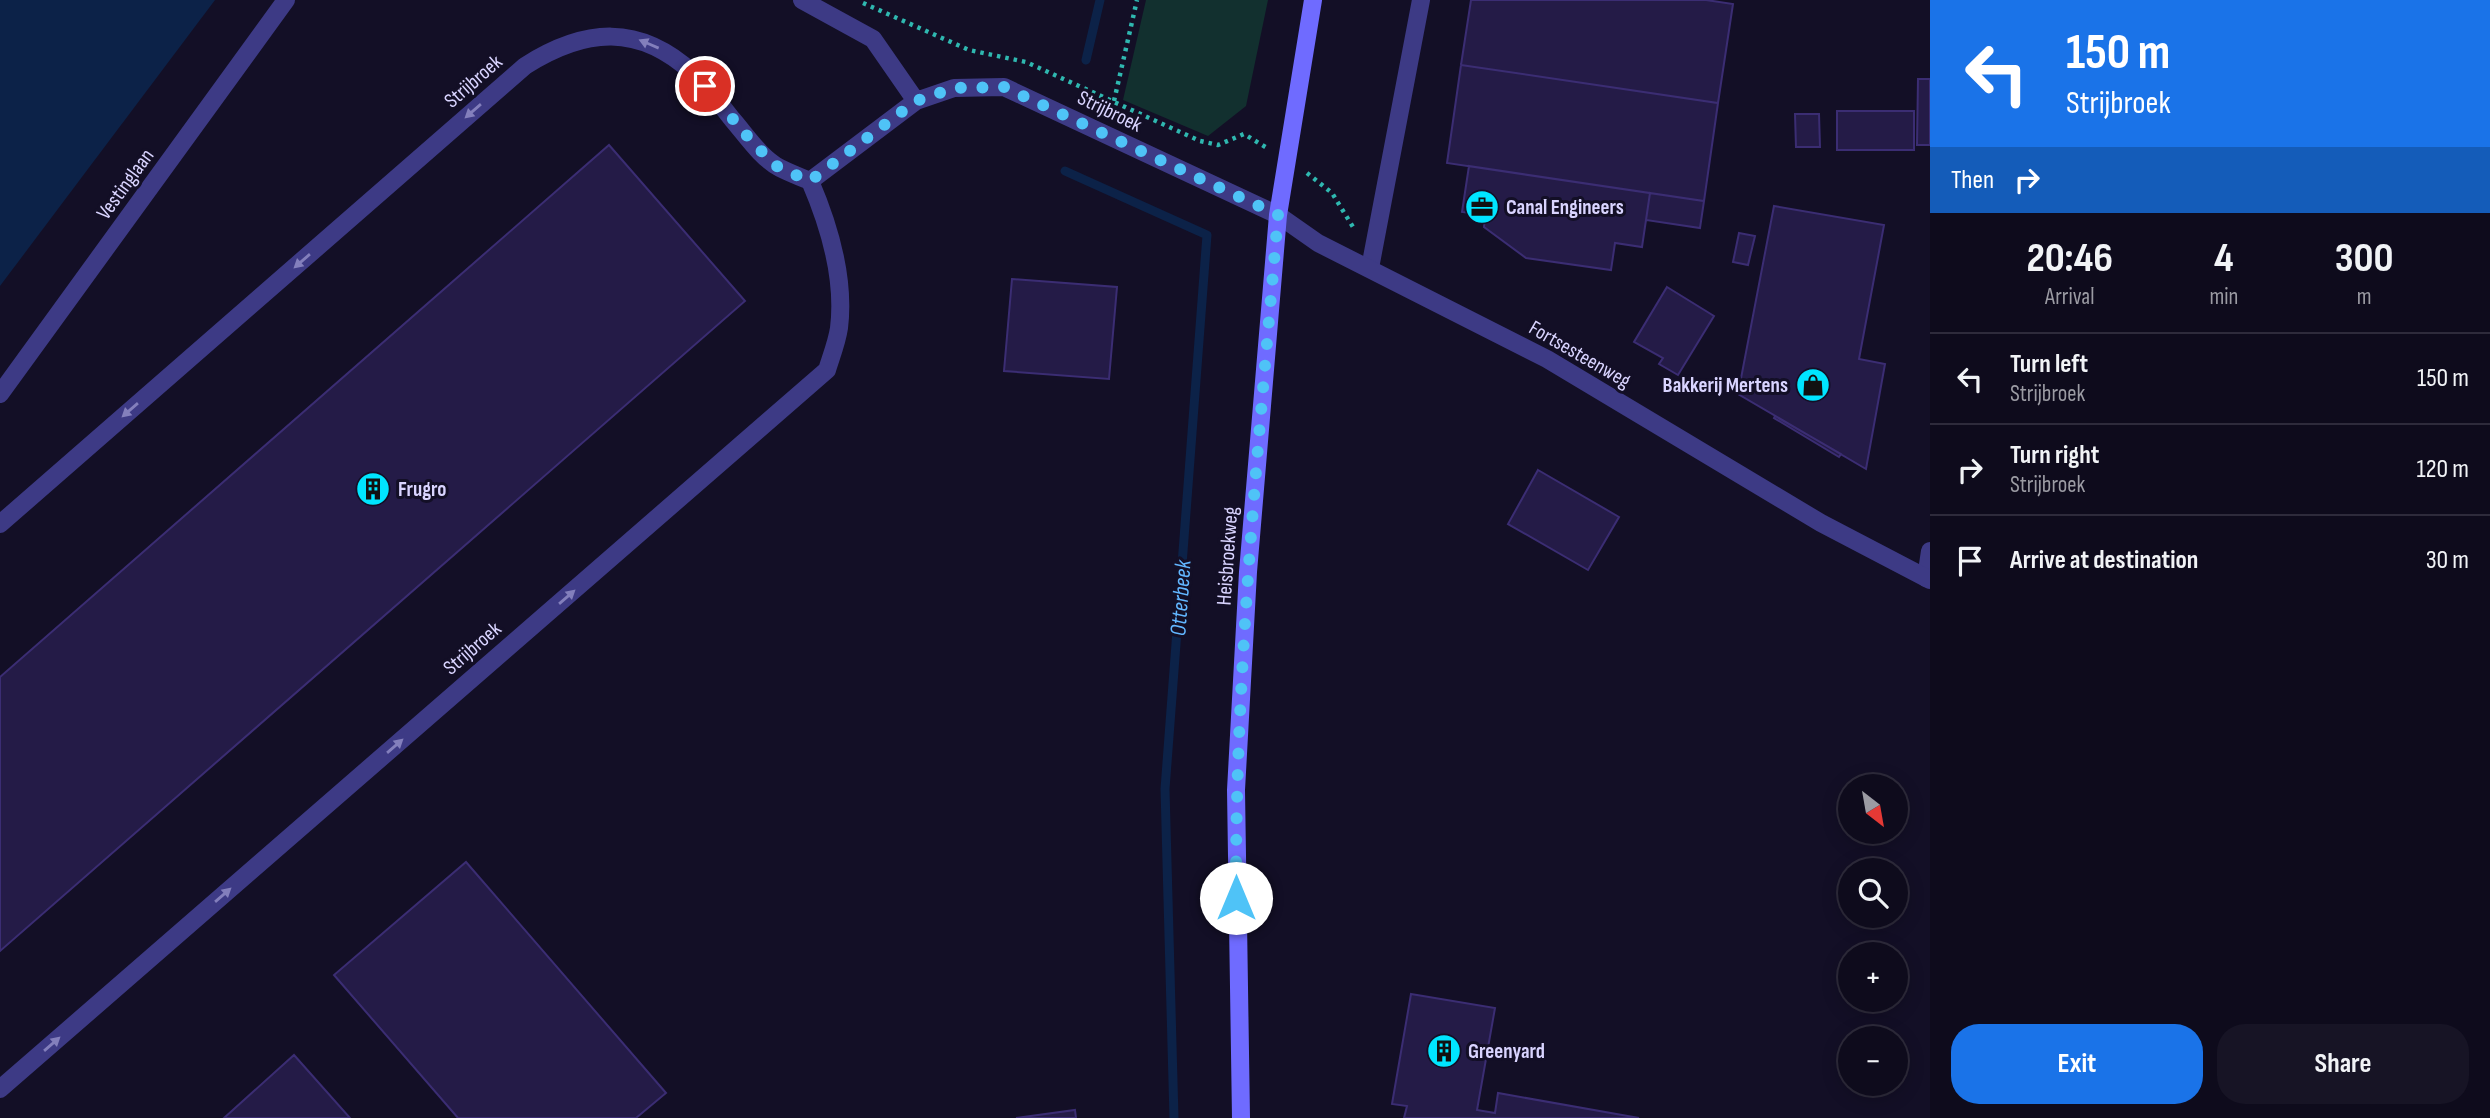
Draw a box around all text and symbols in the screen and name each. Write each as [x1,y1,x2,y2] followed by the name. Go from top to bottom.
[2066,24,2170,83] text: 150 m
[1951,28,2042,119] icon: left
[638,39,659,50] one-way arrow
[439,49,507,113] street label: Strijbroek
[675,56,735,116] pin
[686,67,724,105] icon: arrive
[2066,84,2171,123] text: Strijbroek
[1073,85,1146,138] street label: Strijbroek
[464,103,482,119] one-way arrow
[91,144,159,225] street label: Vestinglaan
[2008,161,2046,199] icon: right
[1951,165,1994,196] text: Then
[1463,188,1501,226] office icon: Canal Engineers
[1506,195,1624,220] place label: Canal Engineers
[2026,233,2113,284] text: 20:46
[2214,233,2234,284] text: 4
[2335,233,2394,284] text: 300
[293,253,311,269] one-way arrow
[2045,283,2094,311] text: Arrival
[2209,283,2238,311] text: min
[2357,283,2372,311] text: m
[1525,315,1635,394] street label: Fortsesteenweg
[2010,349,2088,380] text: Turn left
[1951,360,1989,398] icon: left
[2417,363,2469,394] text: 150 m
[1794,366,1832,404] shop icon: Bakkerij Mertens
[1663,373,1788,398] place label: Bakkerij Mertens
[2010,380,2085,408] text: Strijbroek
[122,402,139,417] one-way arrow
[2010,440,2099,471] text: Turn right
[1951,451,1989,489] icon: right
[2416,454,2469,485] text: 120 m
[354,470,392,508] building icon: Frugro
[2010,471,2085,499] text: Strijbroek
[398,477,446,502] place label: Frugro
[1212,506,1243,606] street label: Heisbroekweg
[1951,542,1989,580] icon: arrive
[2010,545,2198,576] text: Arrive at destination
[2426,545,2469,576] text: 30 m
[1164,558,1198,637] water label: Otterbeek
[558,590,575,605] one-way arrow
[438,616,506,680] street label: Strijbroek
[386,738,404,754] one-way arrow
[1838,774,1908,844] north arrow
[1838,774,1908,1096] map controls
[1838,858,1908,928] button: search
[1199,861,1273,935] position arrow
[214,887,232,903] one-way arrow
[1838,942,1908,1012] button: +
[1951,1024,2203,1104] button: Exit
[2217,1024,2469,1104] button: Share
[1838,1026,1908,1096] button: −
[1425,1032,1463,1070] building icon: Greenyard
[43,1037,60,1052] one-way arrow
[1468,1039,1545,1064] place label: Greenyard

